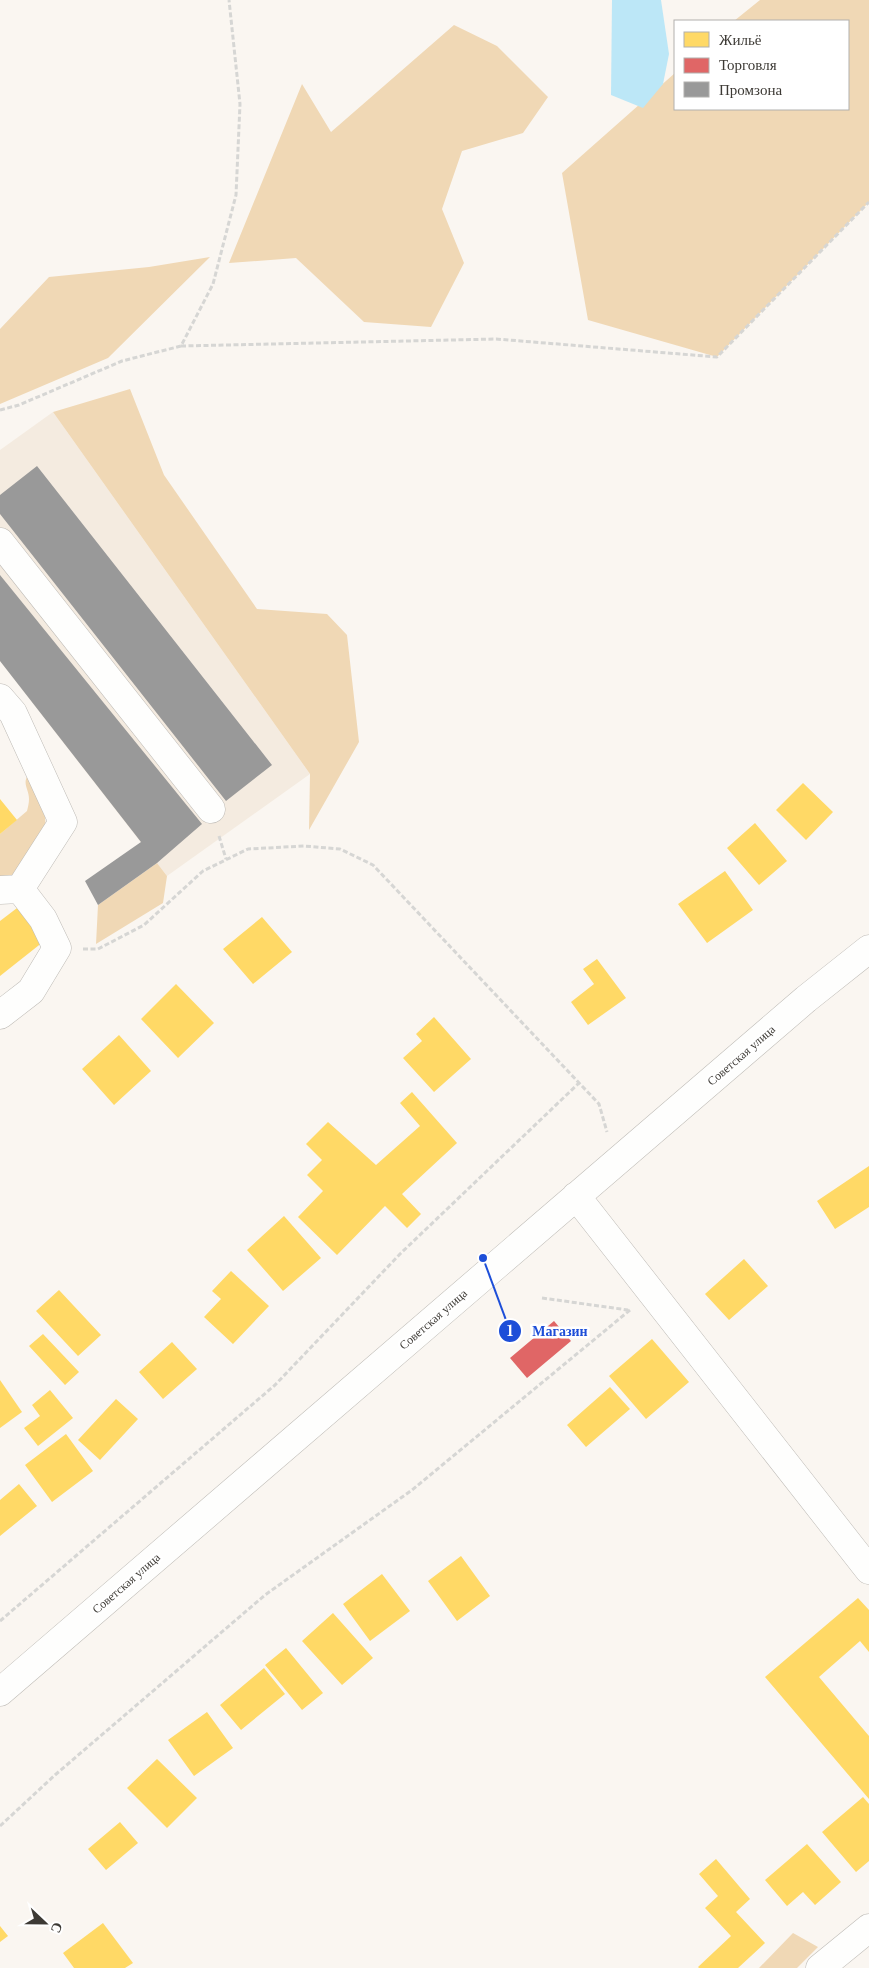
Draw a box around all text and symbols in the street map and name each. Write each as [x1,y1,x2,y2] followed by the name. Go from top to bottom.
[674,20,849,110] legend
[719,30,762,49] text: Жильё
[719,55,777,74] text: Торговля
[719,80,782,99] text: Промзона
[704,1021,779,1089] street label: Советская улица
[396,1285,471,1353] street label: Советская улица
[497,1317,597,1346] callout: Магазин
[507,1321,514,1340] text: 1
[532,1322,588,1340] text: Магазин
[89,1549,164,1617] street label: Советская улица
[20,1898,70,1948] north arrow
[47,1920,67,1936] text: С

